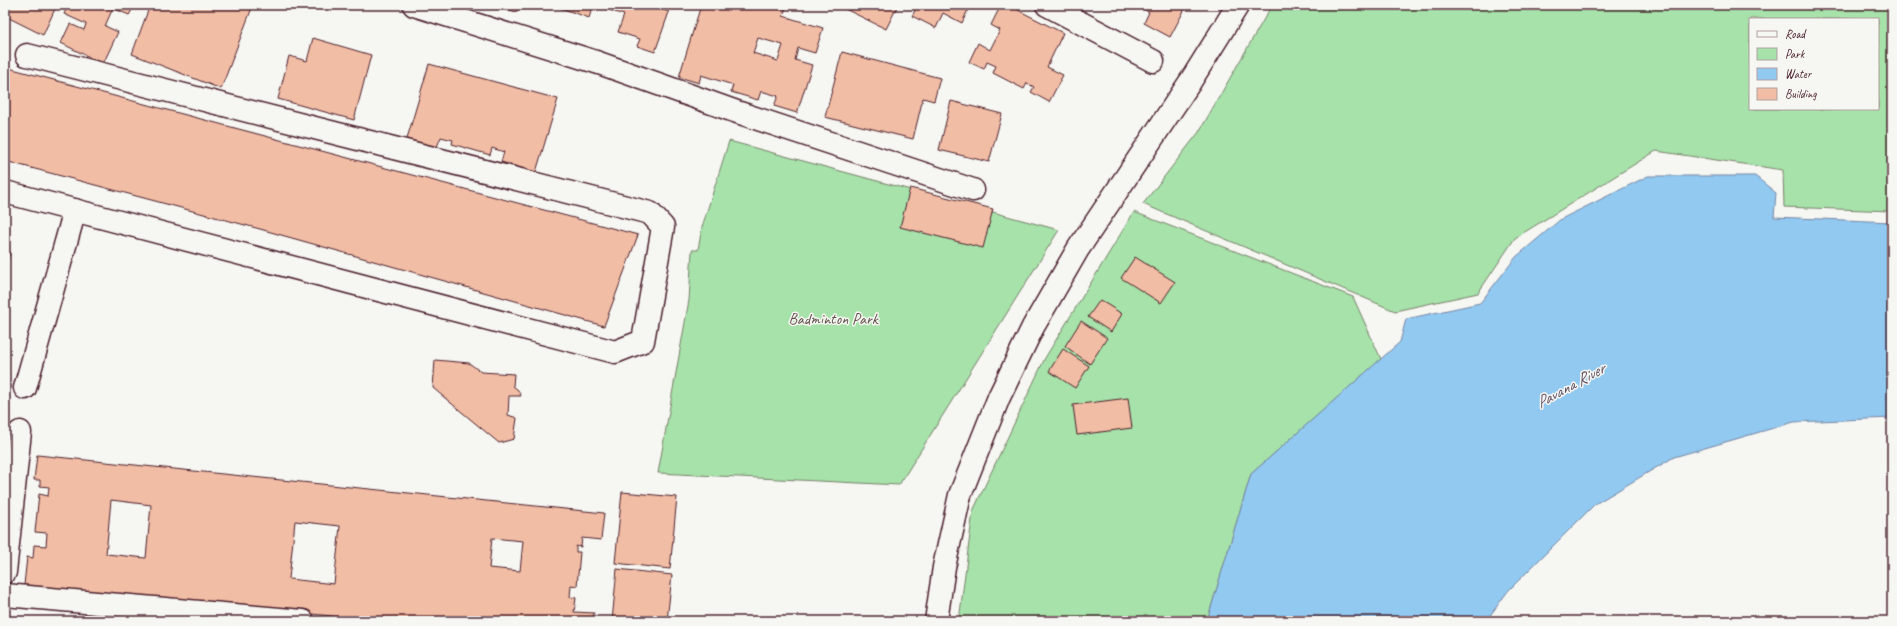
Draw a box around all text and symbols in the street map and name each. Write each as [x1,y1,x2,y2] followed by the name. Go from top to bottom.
[1749,18,1879,110] legend
[1785,26,1807,42] text: Road
[1785,46,1806,62] text: Park
[1785,66,1813,82] text: Water
[1785,86,1817,102] text: Building
[789,309,879,329] park label: Badminton Park
[1532,357,1611,413] water label: Pavana River

